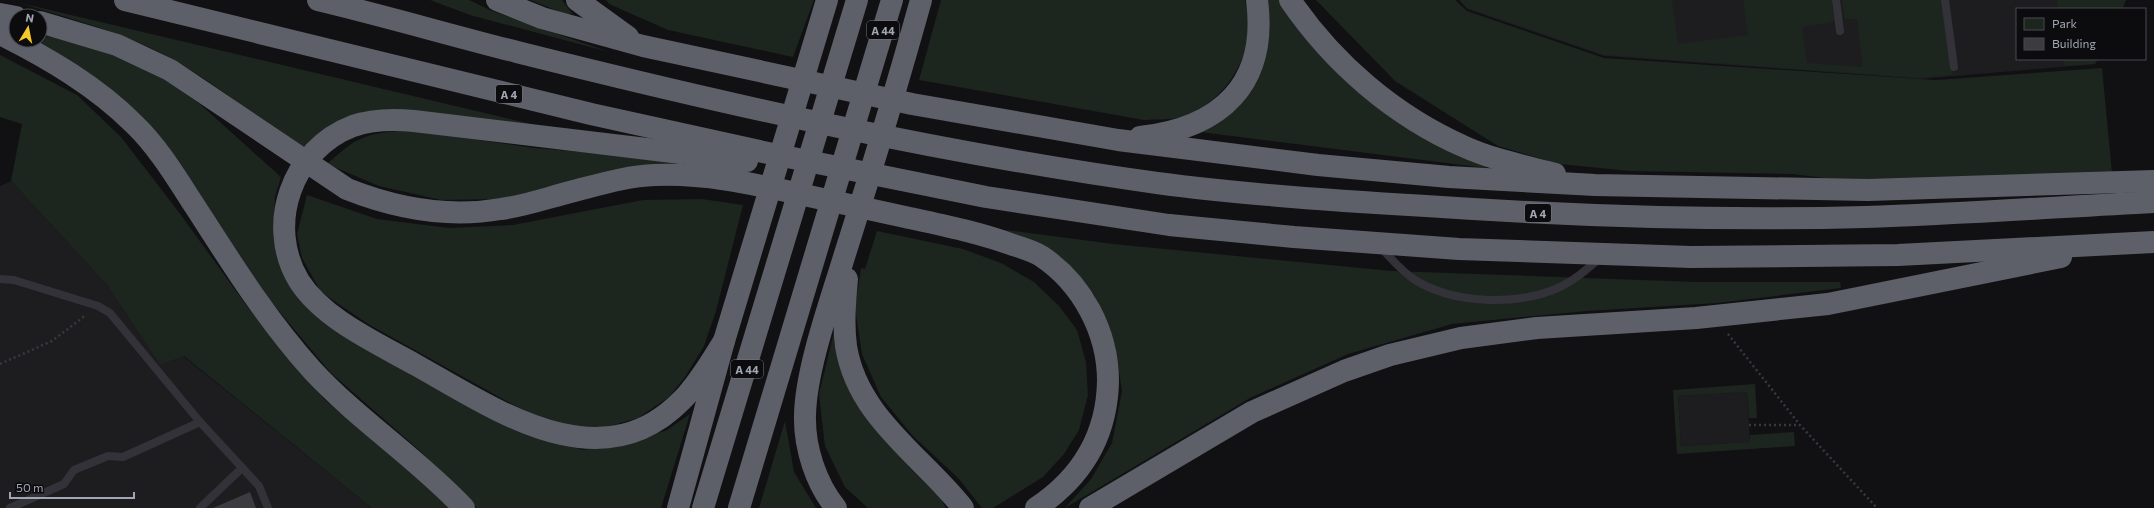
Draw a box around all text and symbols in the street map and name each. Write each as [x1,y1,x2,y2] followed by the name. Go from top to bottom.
[8,8,48,48] north arrow
[2016,8,2146,60] legend
[25,11,35,25] text: N
[2052,16,2078,30] text: Park
[867,21,899,39] road number: A 44
[2052,36,2096,50] text: Building
[496,85,522,103] road number: A 4
[1525,204,1551,222] road number: A 4
[731,360,763,378] road number: A 44
[10,474,134,500] scale bar
[16,480,44,494] text: 50 m

